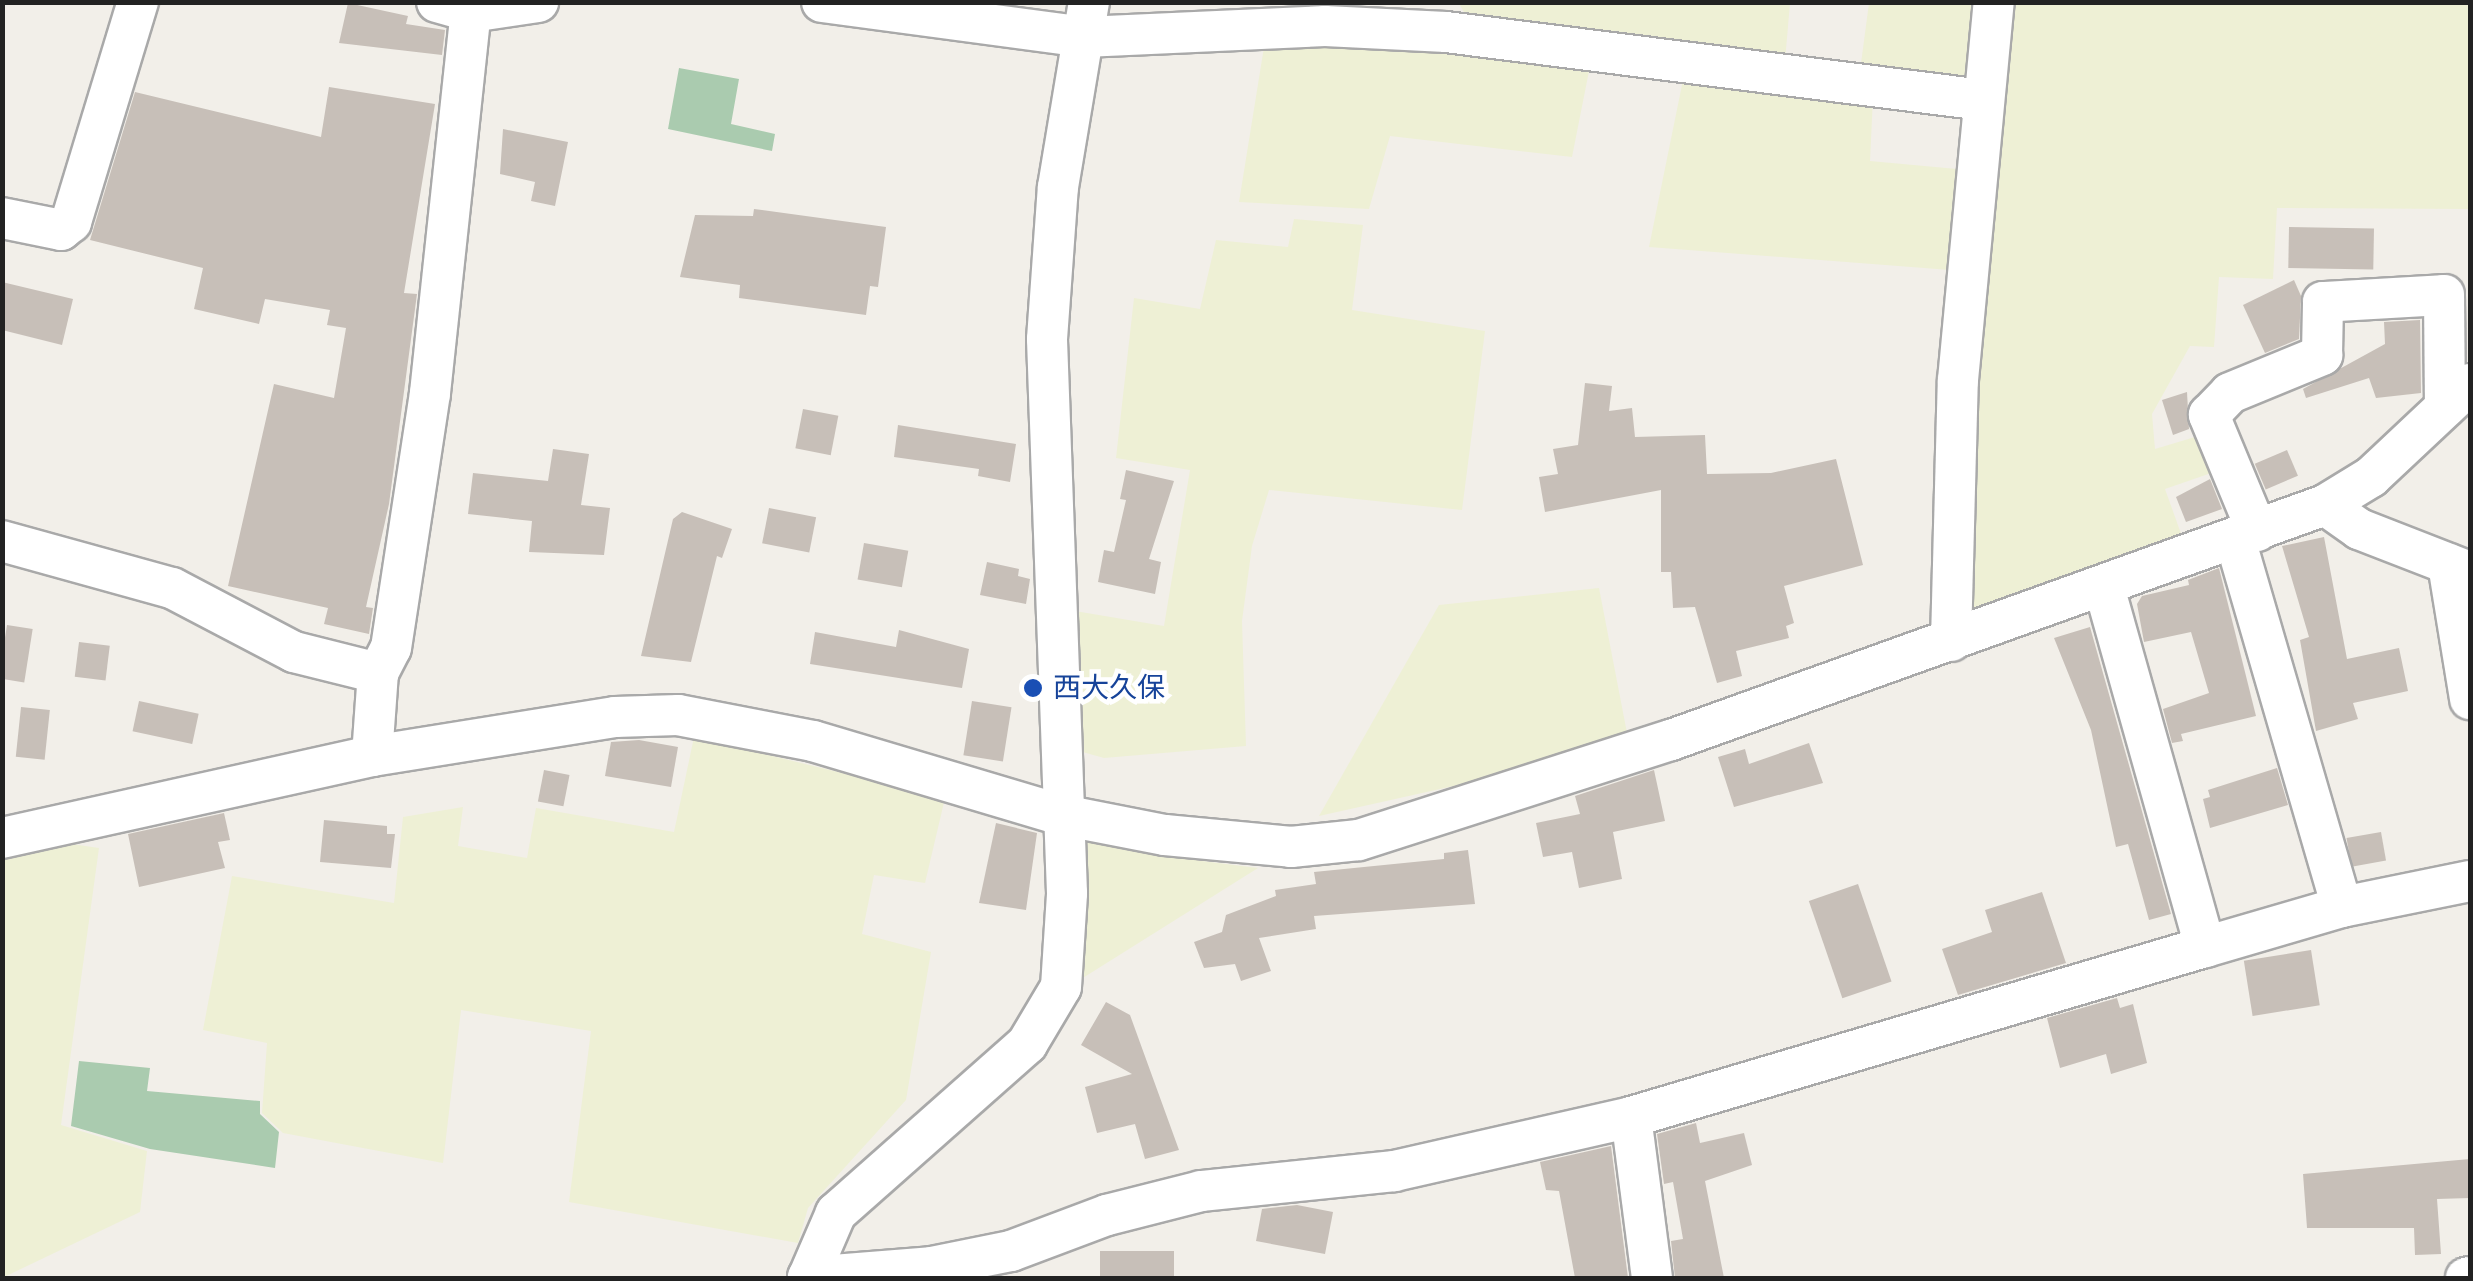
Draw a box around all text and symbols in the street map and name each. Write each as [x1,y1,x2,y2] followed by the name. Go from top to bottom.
[1053,671,1165,705] place label: 西大久保
[1022,677,1044,699] marker: 西大久保

